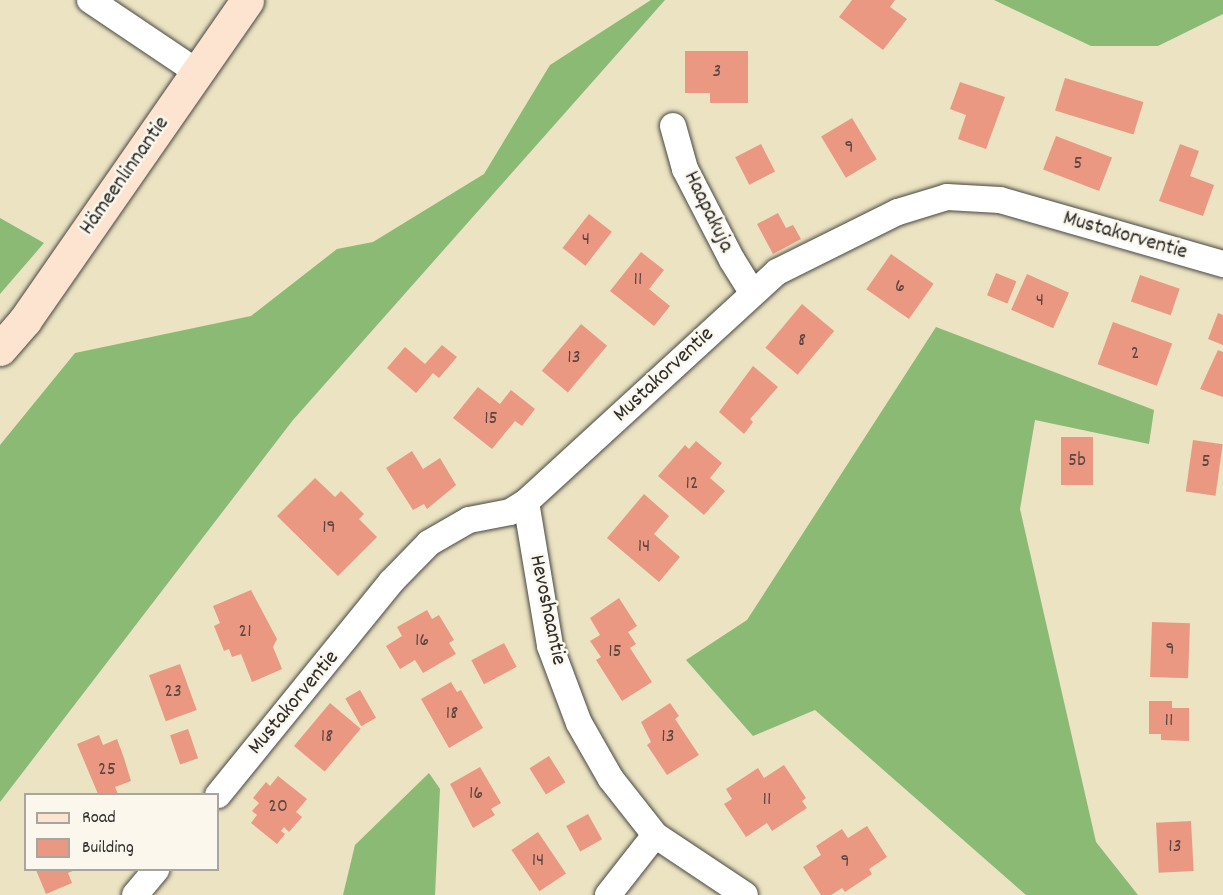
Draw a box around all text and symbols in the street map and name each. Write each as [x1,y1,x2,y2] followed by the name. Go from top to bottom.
[713,60,721,84] house number: 3
[74,112,176,240] street label: Hämeenlinnantie
[844,136,854,160] house number: 9
[1073,152,1083,176] house number: 5
[677,167,739,257] street label: Haapakuja
[1060,206,1190,266] street label: Mustakorventie
[582,228,590,252] house number: 4
[634,268,642,292] house number: 11
[895,275,905,299] house number: 6
[1036,289,1044,313] house number: 4
[608,322,720,428] street label: Mustakorventie
[798,329,806,353] house number: 8
[1131,342,1139,366] house number: 2
[567,346,581,370] house number: 13
[484,407,498,431] house number: 15
[1068,449,1086,473] house number: 5b
[1201,450,1211,474] house number: 5
[685,472,699,496] house number: 12
[322,516,336,540] house number: 19
[638,535,650,559] house number: 14
[522,553,572,667] street label: Hevoshaantie
[238,620,252,644] house number: 21
[415,629,429,653] house number: 16
[1165,638,1175,662] house number: 9
[608,640,622,664] house number: 15
[243,646,345,760] street label: Mustakorventie
[164,680,182,704] house number: 23
[446,702,458,726] house number: 18
[1165,709,1173,733] house number: 11
[321,725,333,749] house number: 18
[661,725,675,749] house number: 13
[98,758,116,782] house number: 25
[469,782,483,806] house number: 16
[763,788,771,812] house number: 11
[24,793,219,871] legend
[268,795,288,819] house number: 20
[82,806,116,831] text: Road
[1168,835,1182,859] house number: 13
[82,836,134,861] text: Building
[532,849,544,873] house number: 14
[840,850,850,874] house number: 9

